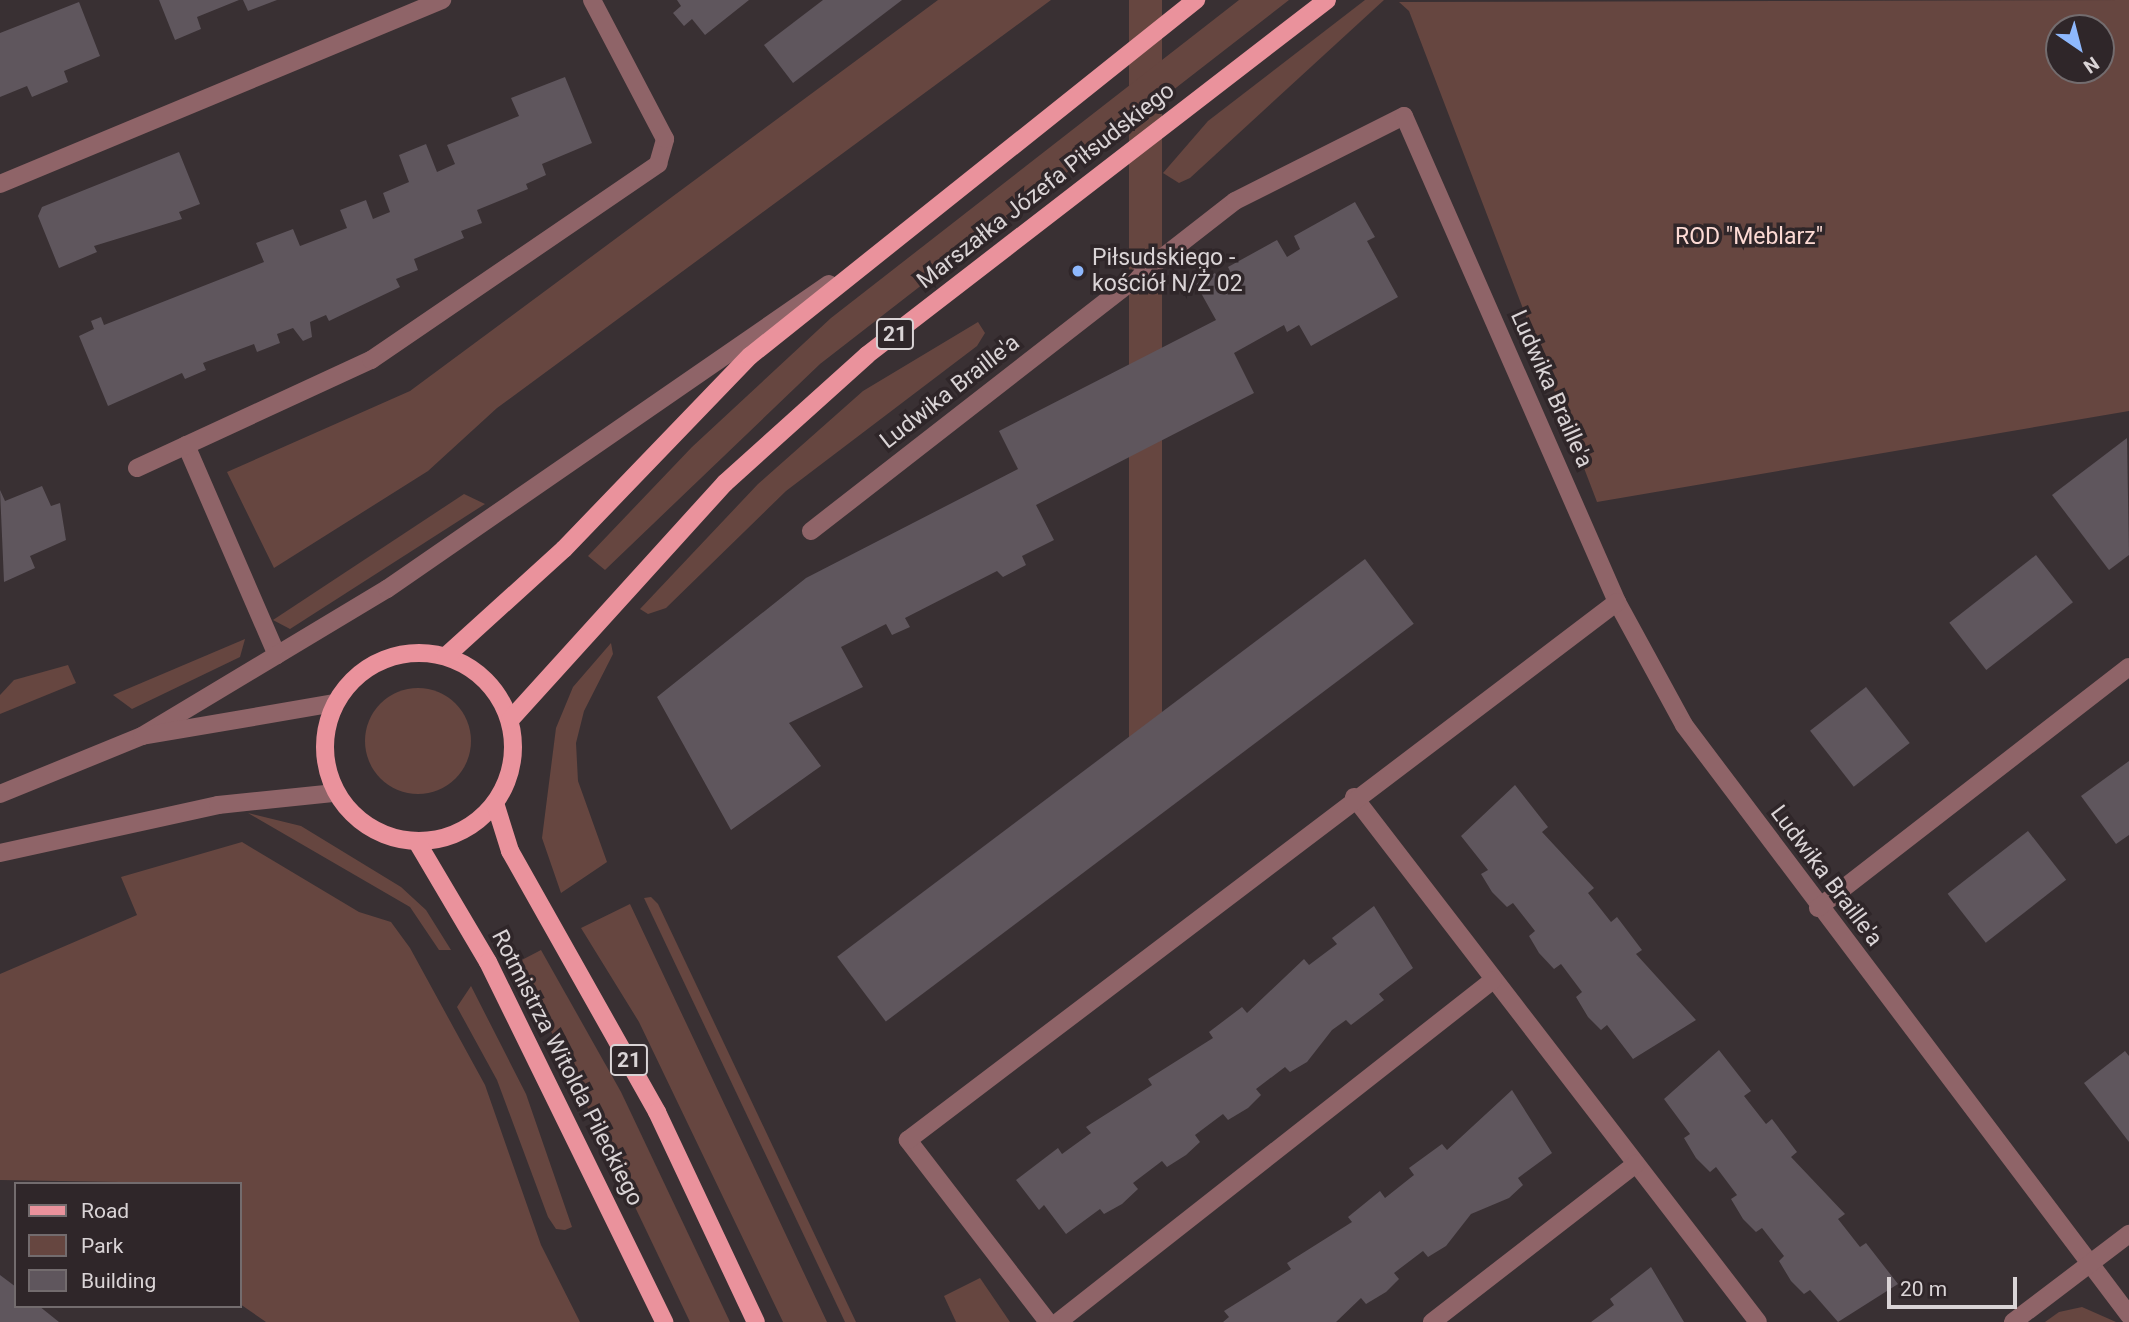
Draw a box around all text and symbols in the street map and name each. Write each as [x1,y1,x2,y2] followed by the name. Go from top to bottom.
[2045,14,2115,84] north arrow
[2079,52,2103,78] text: N
[912,77,1180,295] street label: Marszałka Józefa Piłsudskiego
[1675,223,1823,251] park label: ROD "Meblarz"
[1092,244,1243,298] place label: Piłsudskiego - kościół N/Ż 02
[1070,263,1086,279] marker: Piłsudskiego - kościół N/Ż 02
[1504,306,1598,472] street label: Ludwika Braille'a
[876,316,914,352] road number: 21
[875,329,1025,455] street label: Ludwika Braille'a
[1764,800,1888,952] street label: Ludwika Braille'a
[485,925,649,1211] street label: Rotmistrza Witolda Pileckiego
[610,1042,648,1078] road number: 21
[14,1182,242,1308] legend
[81,1199,129,1223] text: Road
[81,1234,123,1258] text: Park
[1891,1262,2021,1306] scale bar
[81,1269,156,1293] text: Building
[1900,1277,1947,1301] text: 20 m

